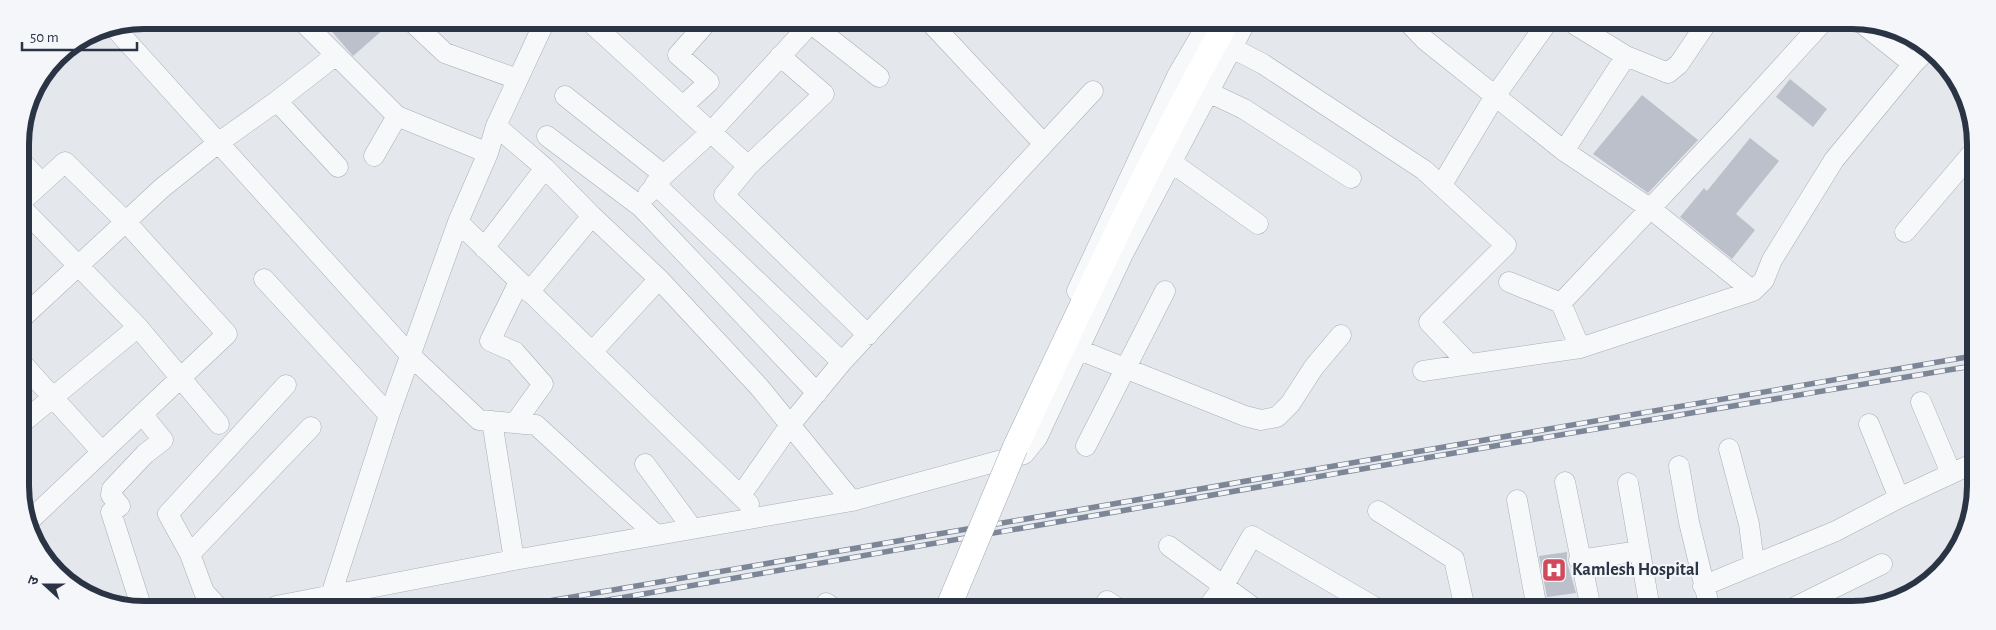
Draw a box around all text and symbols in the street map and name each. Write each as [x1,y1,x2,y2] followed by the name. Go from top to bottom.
[22,20,138,52] scale bar
[30,30,59,45] text: 50 m
[1541,557,1567,583] hospital icon: Kamlesh Hospital
[20,560,70,610] north arrow
[1572,561,1699,579] place label: Kamlesh Hospital
[26,574,42,587] text: उ

